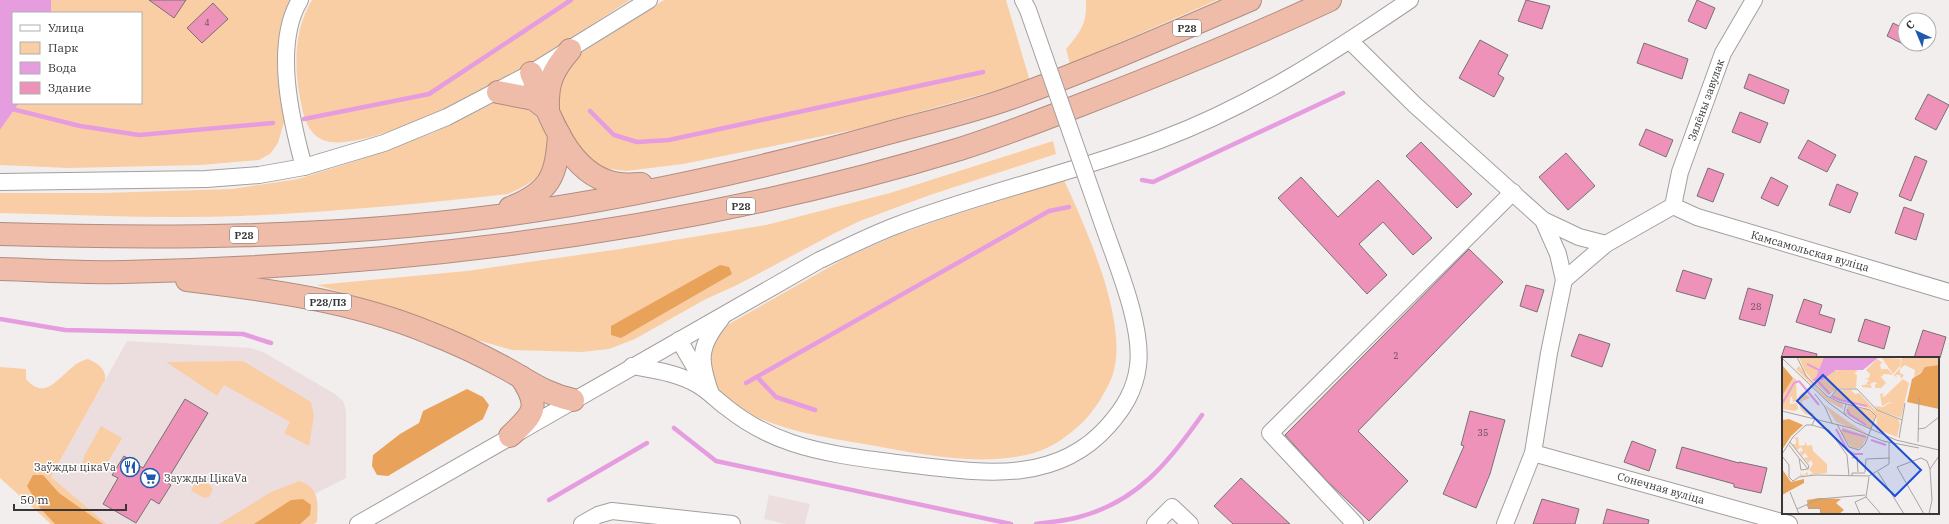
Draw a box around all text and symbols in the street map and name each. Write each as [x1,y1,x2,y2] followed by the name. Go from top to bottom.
[12,12,142,104] legend
[1897,12,1937,52] north arrow
[204,17,210,28] house number: 4
[1903,17,1918,32] text: С
[48,20,85,35] text: Улица
[1173,20,1201,36] road number: Р28
[48,40,78,55] text: Парк
[1685,57,1728,143] street label: Зялёны завулак
[48,60,77,75] text: Вода
[48,80,91,95] text: Здание
[727,198,755,214] road number: Р28
[230,227,258,243] road number: Р28
[1749,227,1871,275] street label: Камсамольская вуліца
[305,294,351,310] road number: Р28/П3
[1751,301,1761,312] house number: 28
[1393,350,1399,361] house number: 2
[1782,357,1939,514] inset map
[1478,427,1488,438] house number: 35
[119,456,141,478] restaurant icon: Заўжды цікаVа
[34,460,116,474] place label: Заўжды цікаVа
[139,467,161,489] supermarket icon: Заужды ЦікаVа
[1616,469,1706,507] street label: Сонечная вуліца
[164,471,247,485] place label: Заужды ЦікаVа
[14,486,126,512] scale bar
[20,492,49,507] text: 50 m

